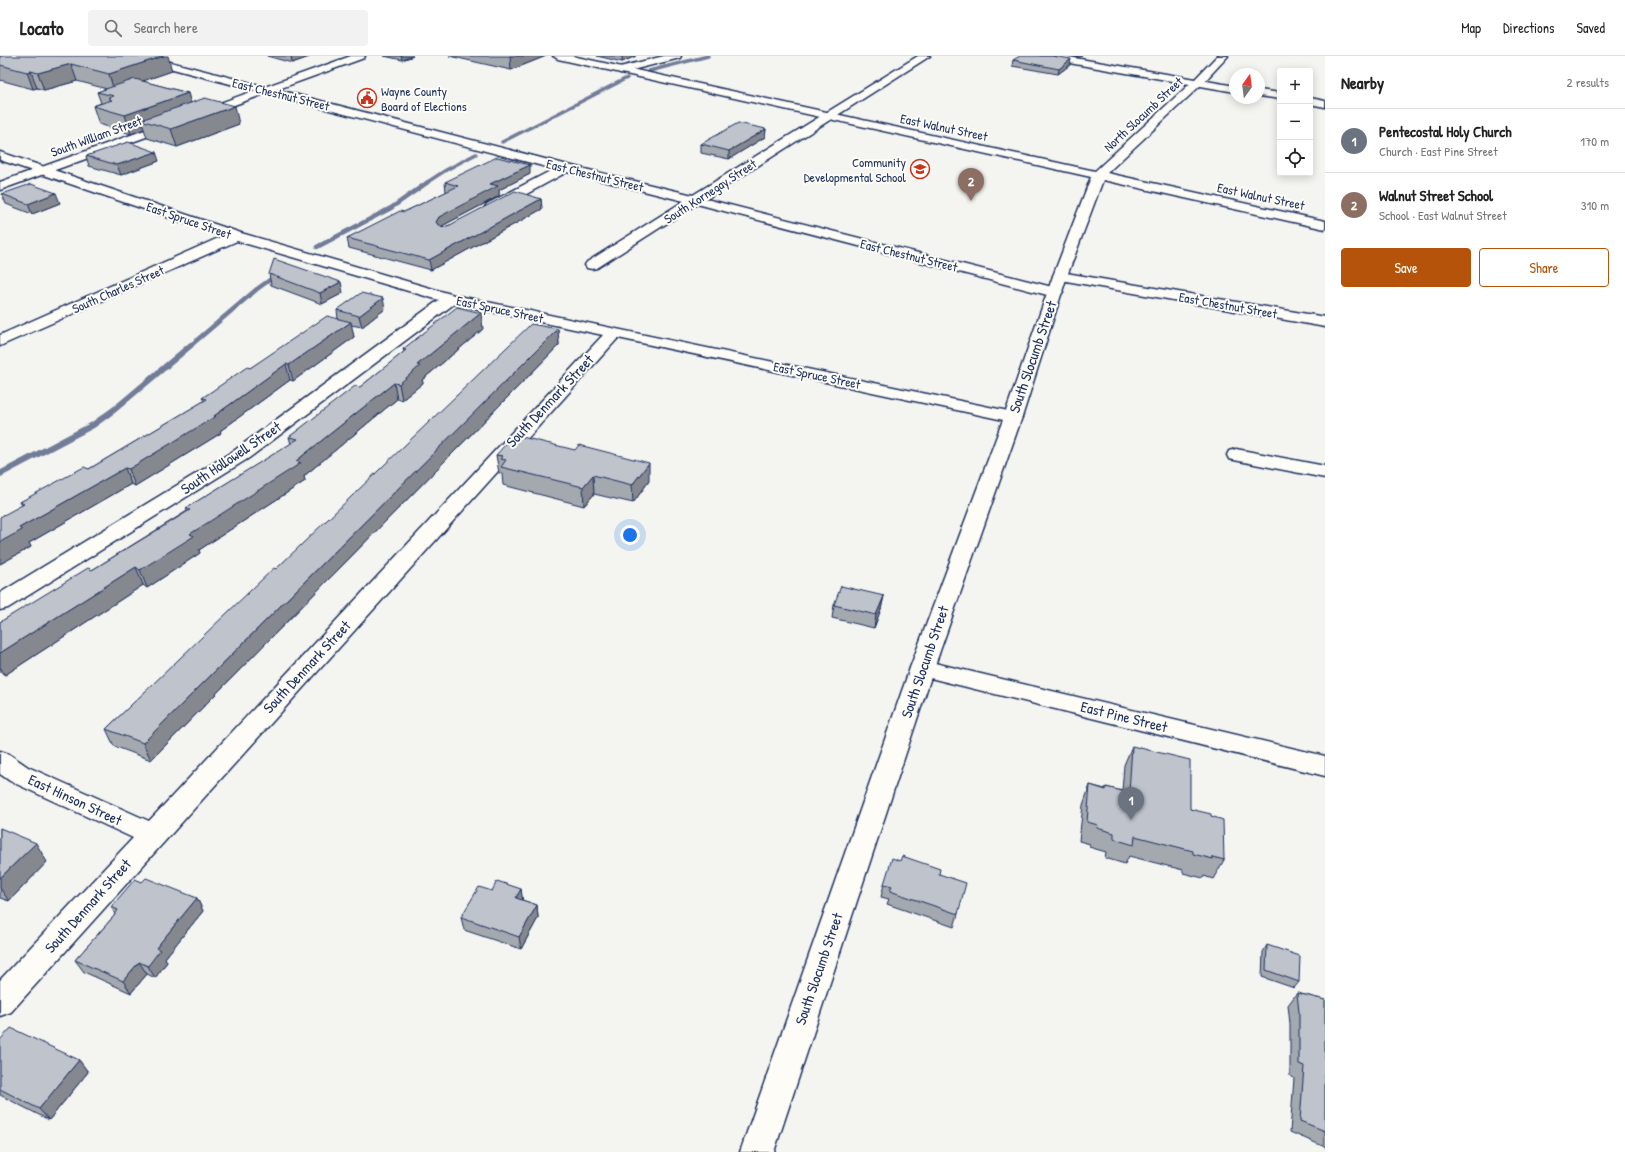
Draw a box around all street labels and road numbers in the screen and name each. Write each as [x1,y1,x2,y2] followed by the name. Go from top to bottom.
[1099,72,1187,156] street label: North Slocumb Street
[231,73,332,115] street label: East Chestnut Street
[899,109,990,145] street label: East Walnut Street
[48,111,145,161] street label: South William Street
[545,154,646,196] street label: East Chestnut Street
[660,154,760,228] street label: South Kornegay Street
[1216,178,1307,214] street label: East Walnut Street
[144,197,234,243] street label: East Spruce Street
[859,234,960,276] street label: East Chestnut Street
[69,260,167,317] street label: South Charles Street
[1178,288,1279,323] street label: East Chestnut Street
[455,291,546,327] street label: East Spruce Street
[1003,297,1062,416] street label: South Slocumb Street
[501,349,599,452] street label: South Denmark Street
[772,357,863,393] street label: East Spruce Street
[176,416,286,499] street label: South Hollowell Street
[895,602,954,721] street label: South Slocumb Street
[258,615,356,718] street label: South Denmark Street
[1079,696,1170,738] street label: East Pine Street
[25,769,126,831] street label: East Hinson Street
[40,853,136,957] street label: South Denmark Street
[789,909,848,1028] street label: South Slocumb Street

